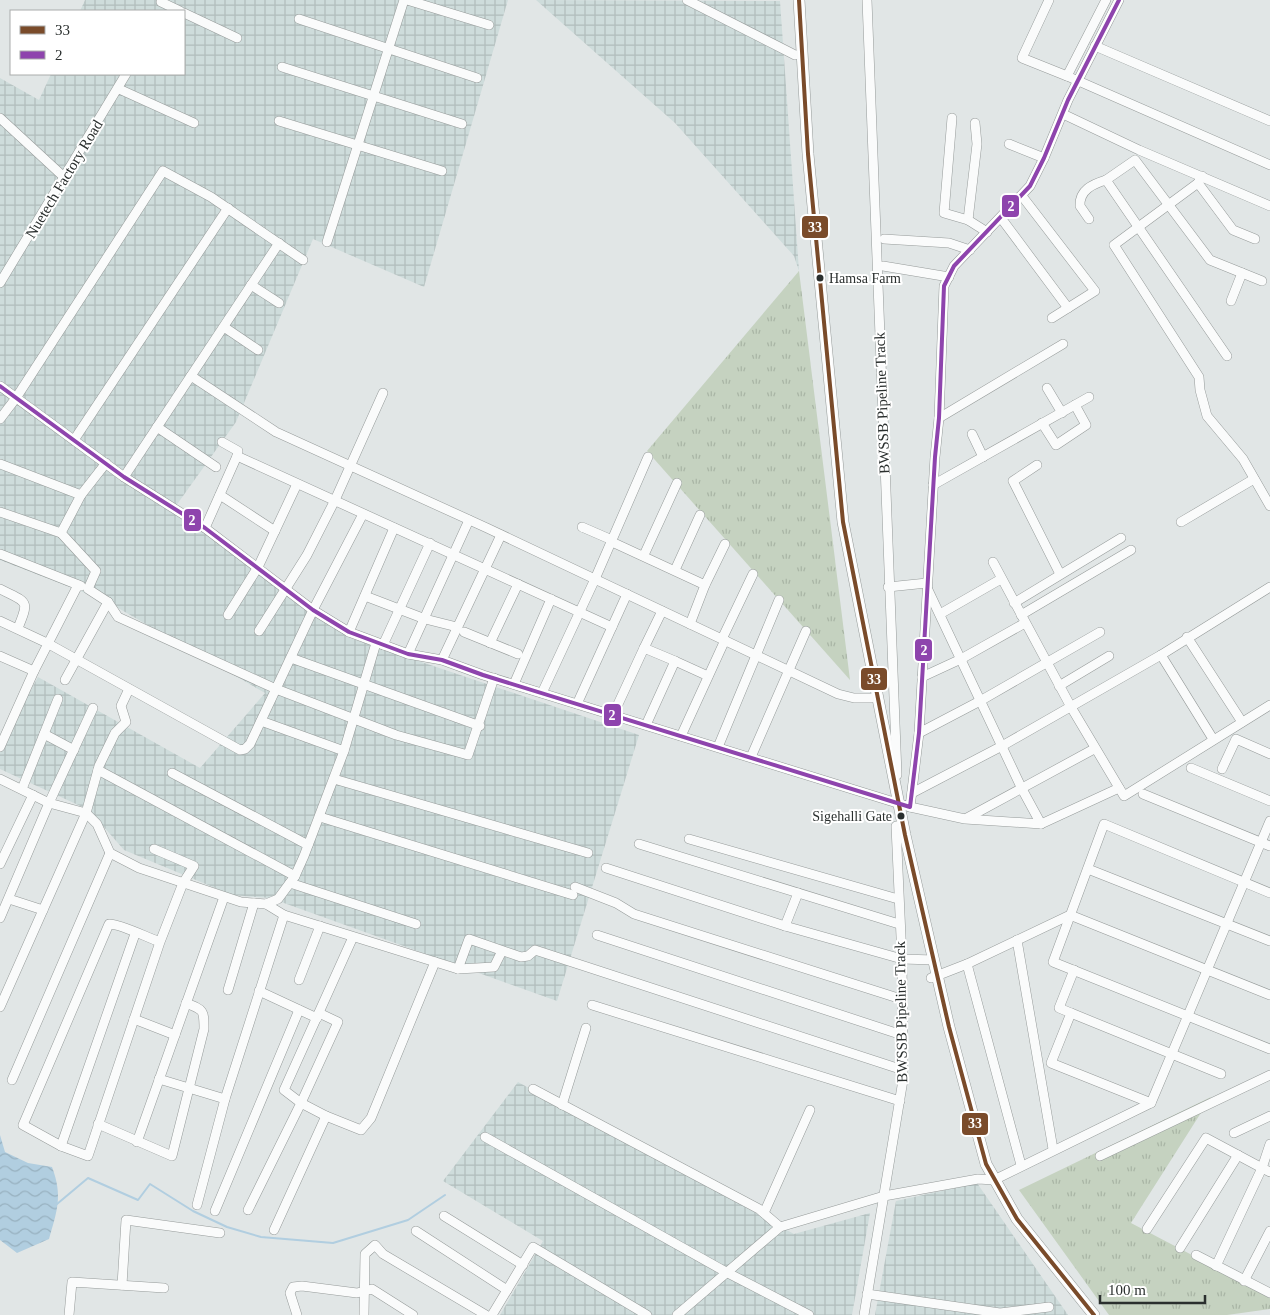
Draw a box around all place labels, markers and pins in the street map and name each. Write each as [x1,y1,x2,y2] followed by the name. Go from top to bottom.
[829,271,901,286] place label: Hamsa Farm
[815,273,825,283] marker: Hamsa Farm
[812,809,892,824] place label: Sigehalli Gate
[896,811,906,821] marker: Sigehalli Gate

